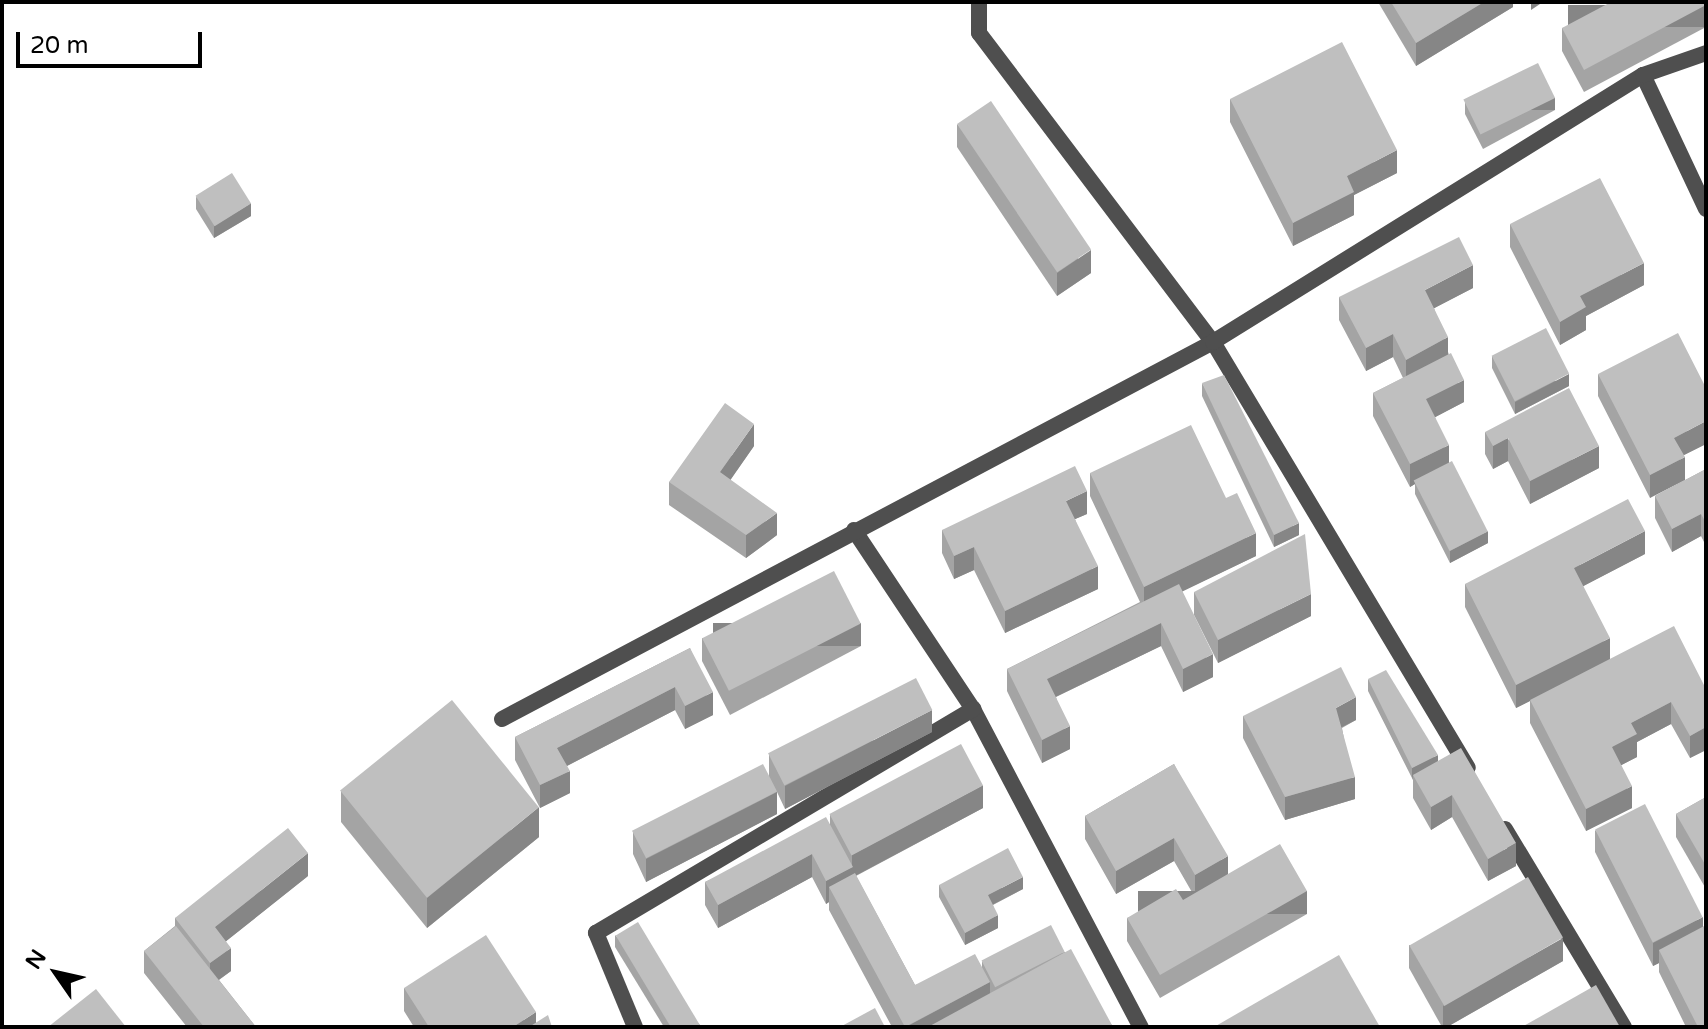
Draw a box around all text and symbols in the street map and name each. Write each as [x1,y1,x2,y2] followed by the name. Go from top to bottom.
[20,16,206,66] scale bar
[30,31,88,60] text: 20 m
[16,933,96,1013] north arrow
[20,945,52,974] text: N

